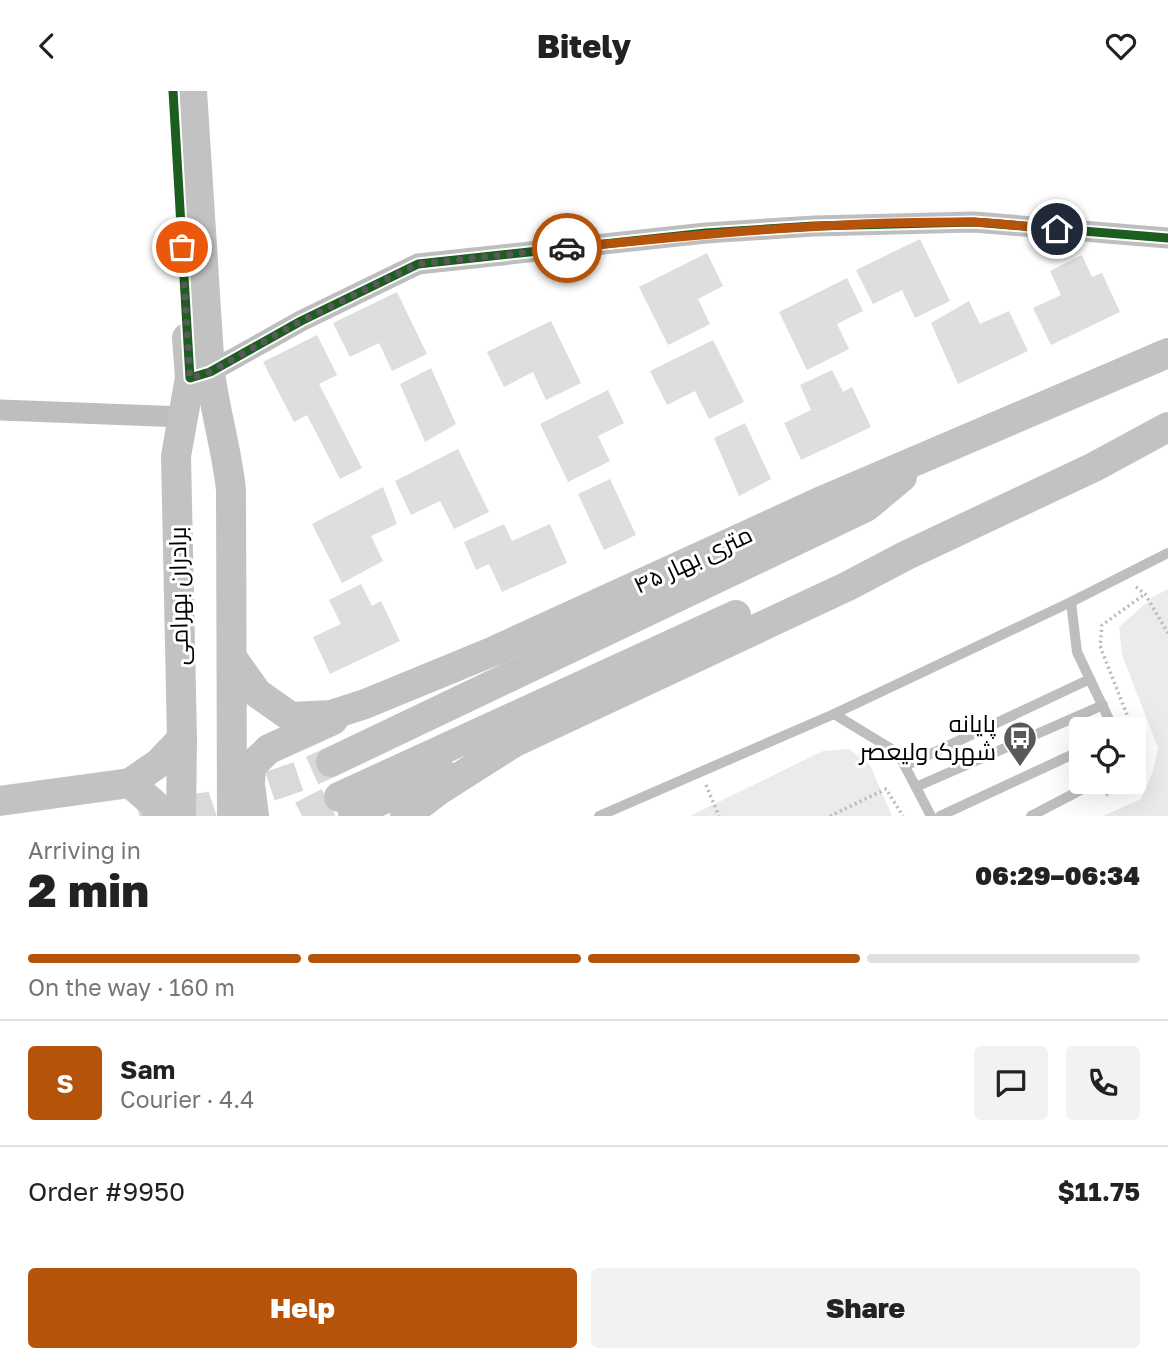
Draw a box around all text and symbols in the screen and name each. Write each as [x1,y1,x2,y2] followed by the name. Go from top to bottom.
[28,27,66,65] icon: back
[537,27,631,65] text: Bitely
[1102,27,1140,65] icon: heart
[1027,199,1087,259] pin
[1038,210,1076,248] icon: home
[532,213,602,283] courier
[152,217,212,277] pin
[163,228,201,266] icon: bag
[548,229,586,267] icon: car
[628,518,757,600] street label: ۴۵ متری بهار
[162,526,194,666] street label: برادران بهرامی
[857,708,997,766] place label: پایانه شهرک ولیعصر
[1069,717,1146,794] map controls
[1069,717,1146,794] button: locate
[1001,719,1039,768] bus stop icon: پایانه شهرک ولیعصر
[28,836,141,864] text: Arriving in
[975,860,1140,891] text: 06:29–06:34
[28,862,149,917] text: 2 min
[28,973,235,1001] text: On the way · 160 m
[974,1046,1048,1120] button: chat
[1066,1046,1140,1120] button: phone
[120,1054,175,1085] text: Sam
[56,1068,74,1099] text: S
[120,1085,254,1113] text: Courier · 4.4
[28,1176,185,1207] text: Order #9950
[1057,1176,1140,1207] text: $11.75
[28,1268,577,1348] button: Help
[591,1268,1140,1348] button: Share

